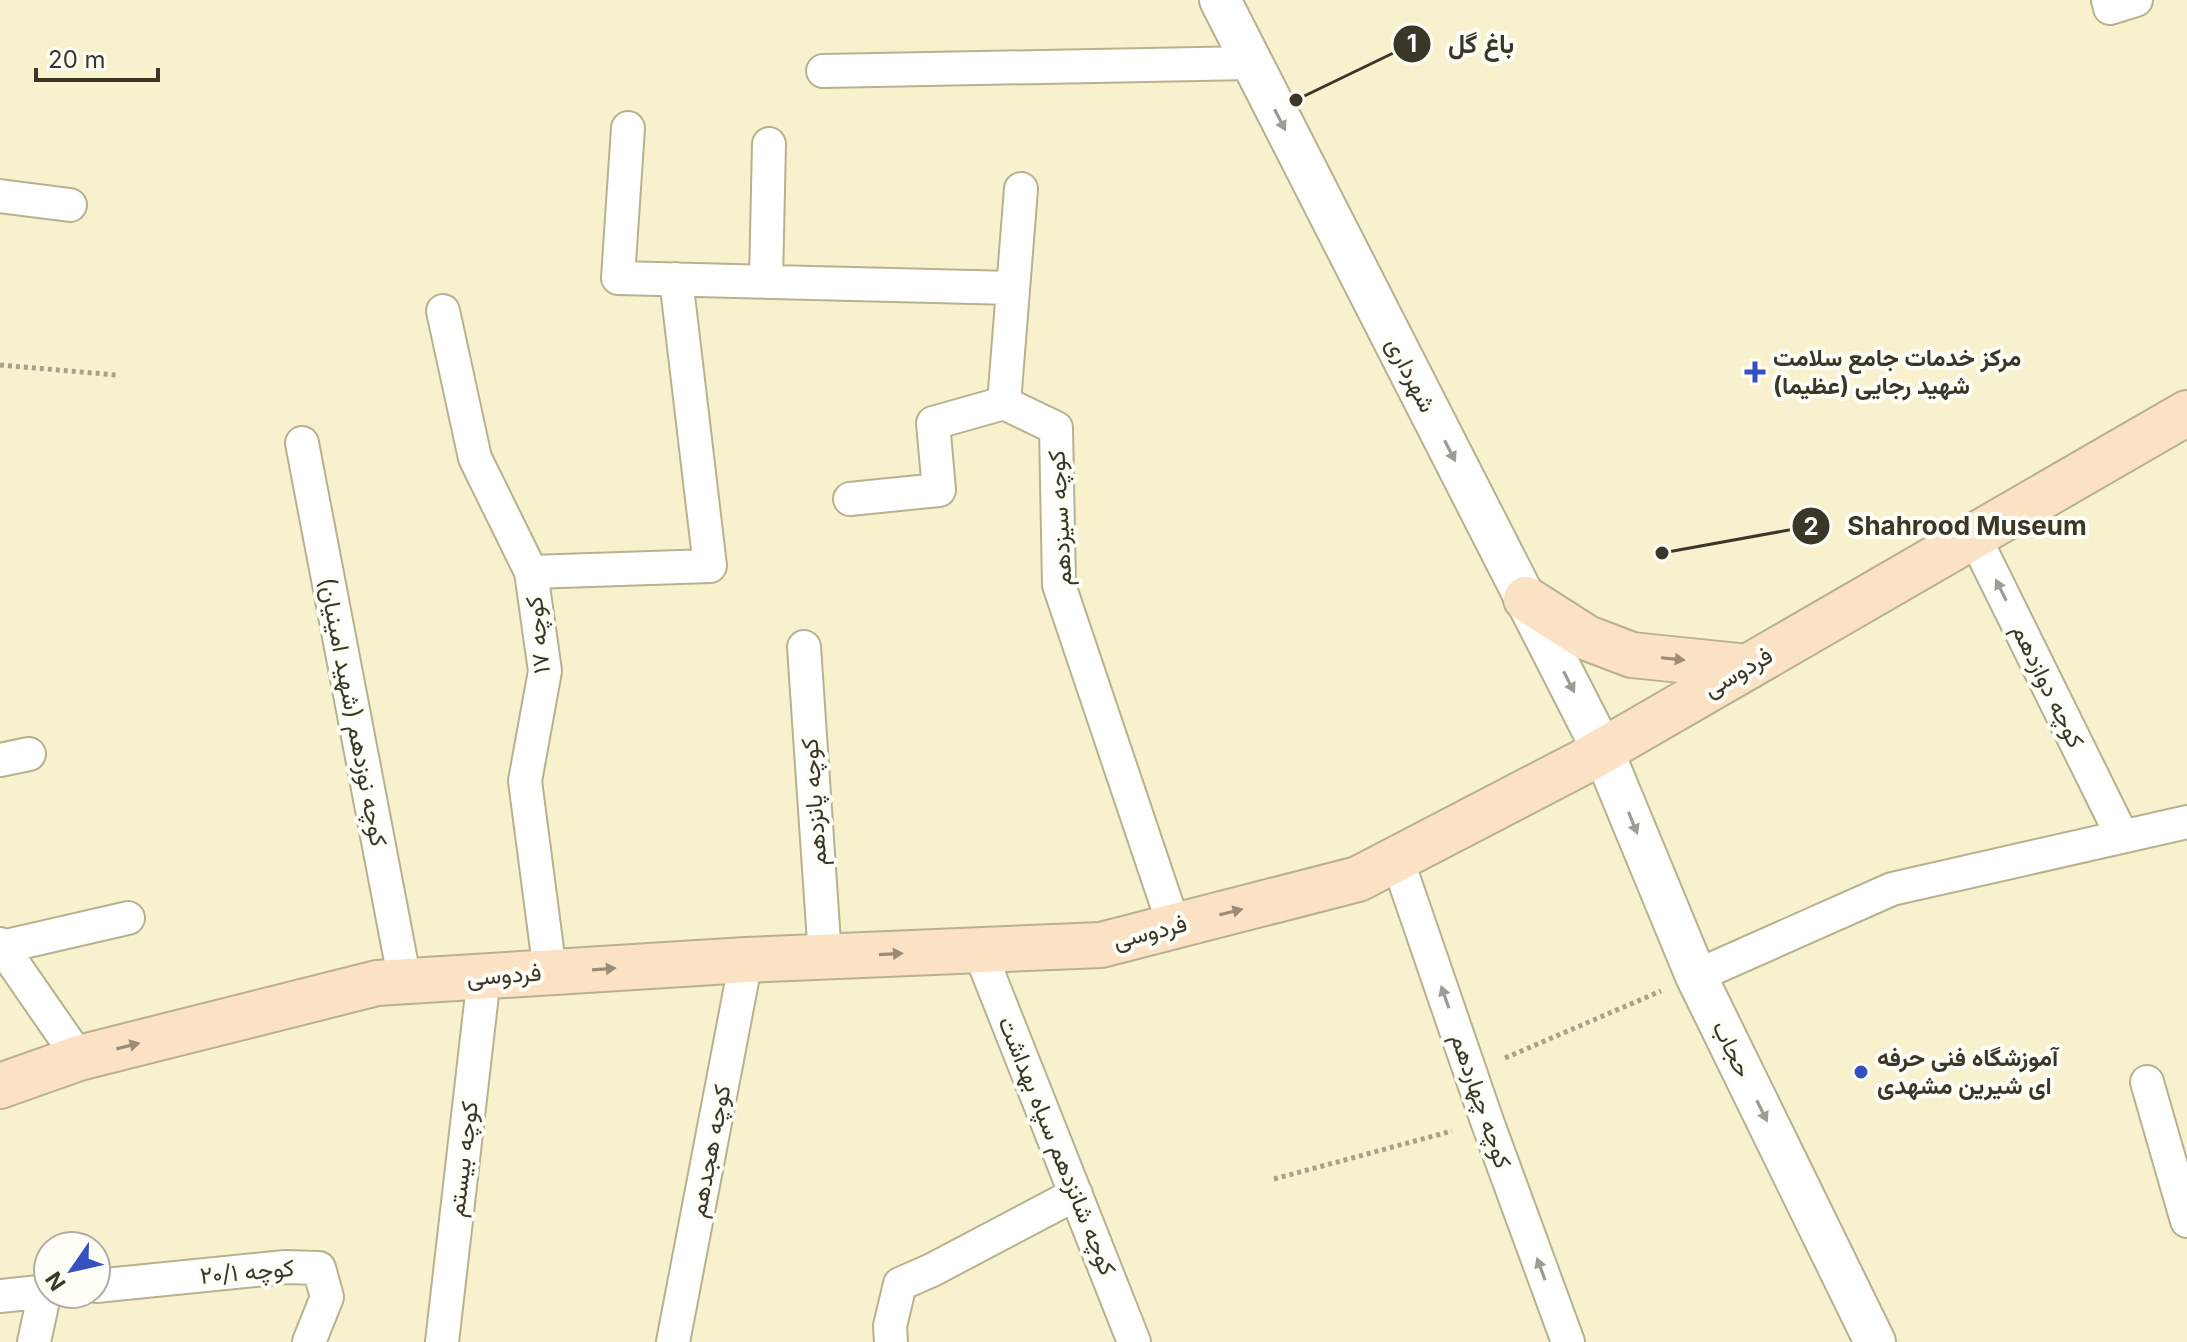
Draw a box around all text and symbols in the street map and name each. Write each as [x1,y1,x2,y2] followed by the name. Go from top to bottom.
[1392,19,1530,69] callout: باغ گل
[1448,28,1514,62] text: باغ گل
[1407,29,1417,58] text: 1
[36,32,158,82] scale bar
[48,45,106,74] text: 20 m
[1274,108,1287,131] one-way arrow
[1379,332,1443,418] street label: شهرداری
[1773,343,2021,401] place label: مرکز خدمات جامع سلامت شهید رجایی (عظیما)
[1744,361,1766,383] marker: مرکز خدمات جامع سلامت شهید رجایی (عظیما)
[1443,439,1456,462] one-way arrow
[1041,449,1080,587] street label: کوچه سیزدهم
[1791,501,2102,551] callout: Shahrood Museum
[1847,510,2087,541] text: Shahrood Museum
[1803,512,1819,541] text: 2
[311,575,394,849] street label: کوچه نوزدهم (شهید امینیان)
[1994,578,2008,602] one-way arrow
[519,595,558,675] street label: ۱۷ کوچه
[2004,619,2091,753] street label: کوچه دوازدهم
[1698,640,1778,704] street label: فردوسی
[1661,653,1686,666] one-way arrow
[1562,671,1575,694] one-way arrow
[795,737,834,867] street label: کوچه پانزدهم
[1627,811,1640,835] one-way arrow
[1218,905,1243,917] one-way arrow
[1110,908,1190,956] street label: فردوسی
[879,947,904,960] one-way arrow
[466,957,542,993] street label: فردوسی
[591,962,616,975] one-way arrow
[1438,985,1450,1009] one-way arrow
[990,1012,1123,1280] street label: کوچه شانزدهم سپاه بهداشت
[1706,1016,1759,1082] street label: حجاب
[1443,1030,1518,1173] street label: کوچه چهاردهم
[115,1039,140,1051] one-way arrow
[1877,1043,2060,1101] place label: آموزشگاه فنی حرفه ای شیرین مشهدی
[1852,1063,1870,1081] marker: آموزشگاه فنی حرفه ای شیرین مشهدی
[682,1082,739,1220] street label: کوچه هجدهم
[441,1099,486,1219] street label: کوچه بیستم
[1755,1099,1769,1122] one-way arrow
[32,1230,112,1310] north arrow
[198,1253,296,1292] street label: کوچه ۲۰/۱
[1534,1257,1547,1281] one-way arrow
[40,1267,71,1295] text: N

